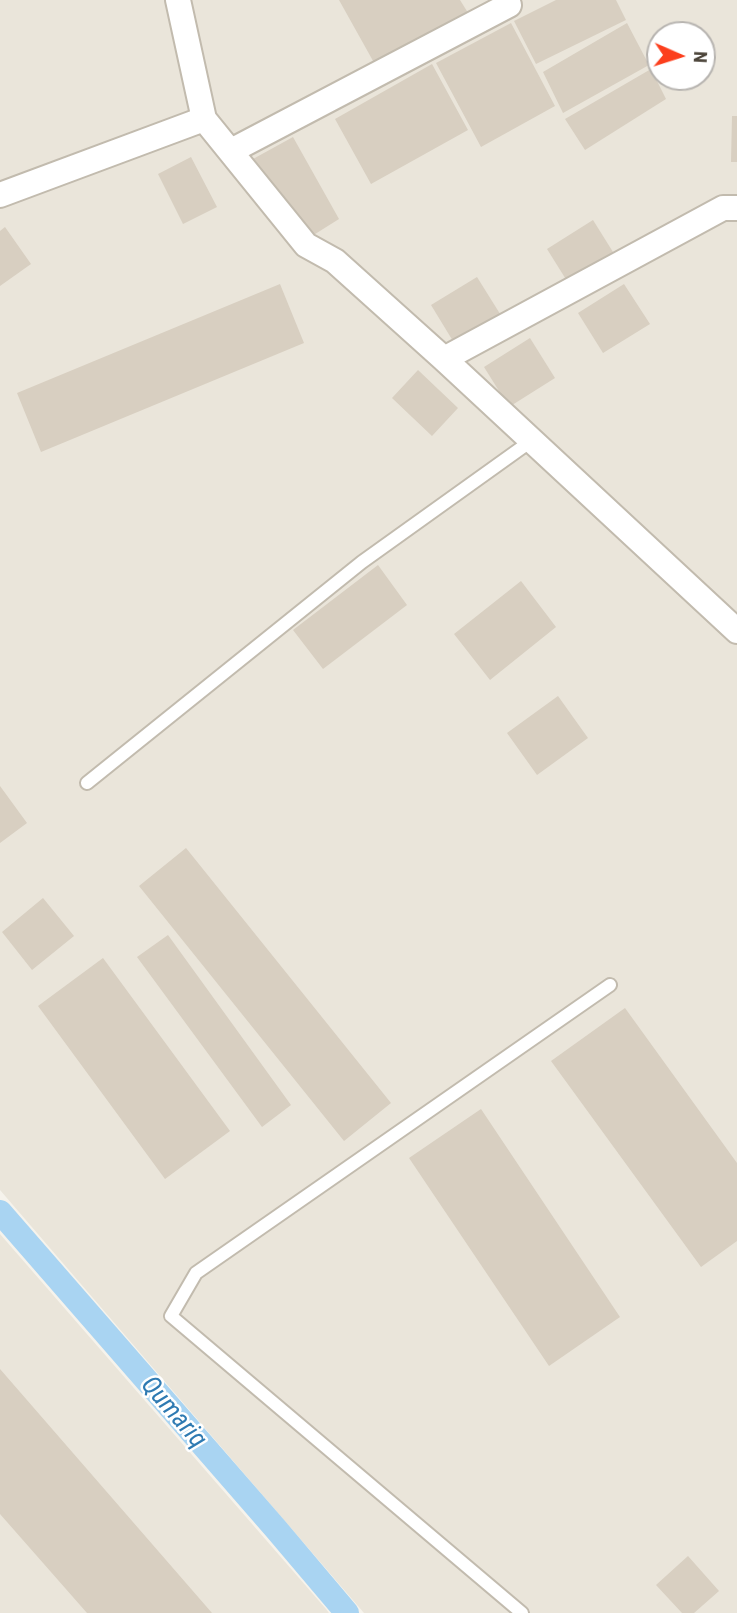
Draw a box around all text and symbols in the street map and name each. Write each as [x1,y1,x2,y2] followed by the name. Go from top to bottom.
[646,21,716,91] north arrow
[689,51,712,63] text: N
[134,1371,212,1455] water label: Qumariq

